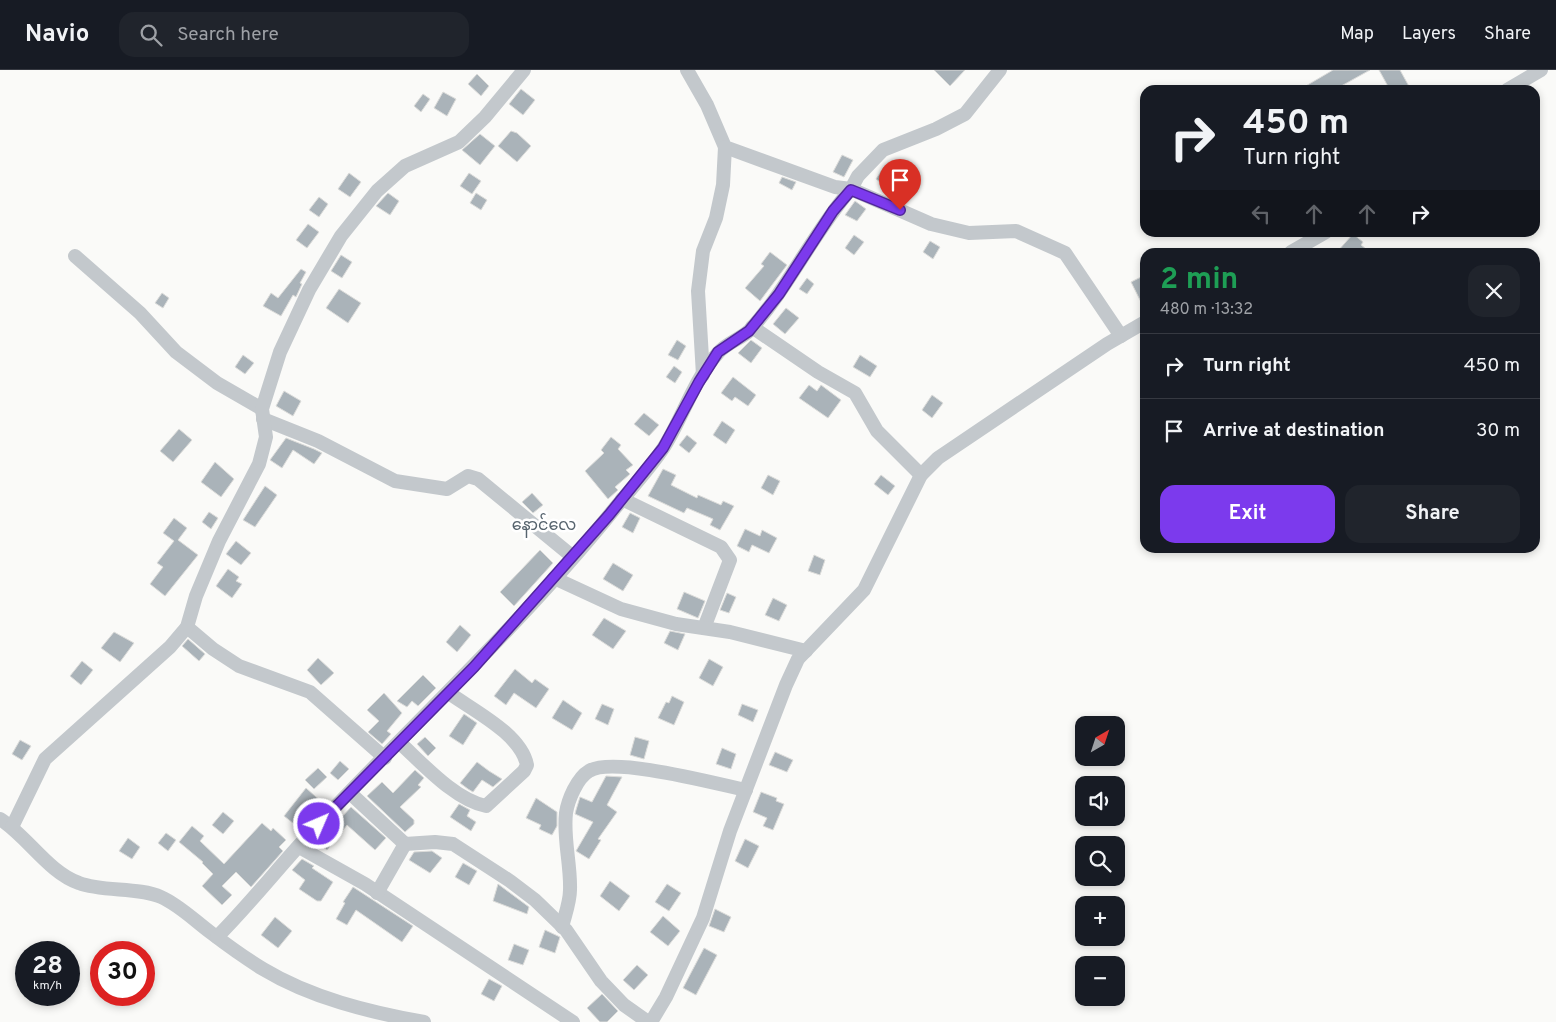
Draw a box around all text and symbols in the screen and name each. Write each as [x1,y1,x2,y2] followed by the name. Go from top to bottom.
[119,12,469,57] search box
[25,20,89,50] text: Navio
[137,21,165,49] icon: search
[177,23,279,47] text: Search here
[1340,23,1374,46] text: Map
[1402,23,1456,46] text: Layers
[1484,23,1531,46] text: Share
[1243,102,1349,146] text: 450 m
[1160,105,1225,170] icon: right
[1243,145,1340,172] text: Turn right
[879,159,921,210] pin
[886,166,914,194] icon: arrive
[1247,200,1275,228] icon: left
[1300,200,1328,228] icon: ahead
[1353,200,1381,228] icon: ahead
[1406,200,1434,228] icon: right
[1160,262,1238,299] text: 2 min
[1468,265,1520,317] button: close
[1160,300,1253,320] text: 480 m · 13:32
[1160,352,1188,380] icon: right
[1203,354,1291,378] text: Turn right
[1464,354,1520,378] text: 450 m
[1160,417,1188,445] icon: arrive
[1203,419,1384,443] text: Arrive at destination
[1476,419,1520,443] text: 30 m
[1160,485,1335,543] button: Exit
[1345,485,1520,543] button: Share
[512,513,576,538] district label: နောင်လေ
[1075,716,1125,766] north arrow
[1075,716,1125,1006] map controls
[1075,776,1125,826] button: sound
[292,797,344,849] position arrow
[1075,836,1125,886] button: search
[1075,896,1125,946] button: +
[90,941,155,1006] speed limit sign: 30
[32,951,63,983] text: 28
[1075,956,1125,1006] button: −
[33,978,62,994] text: km/h

